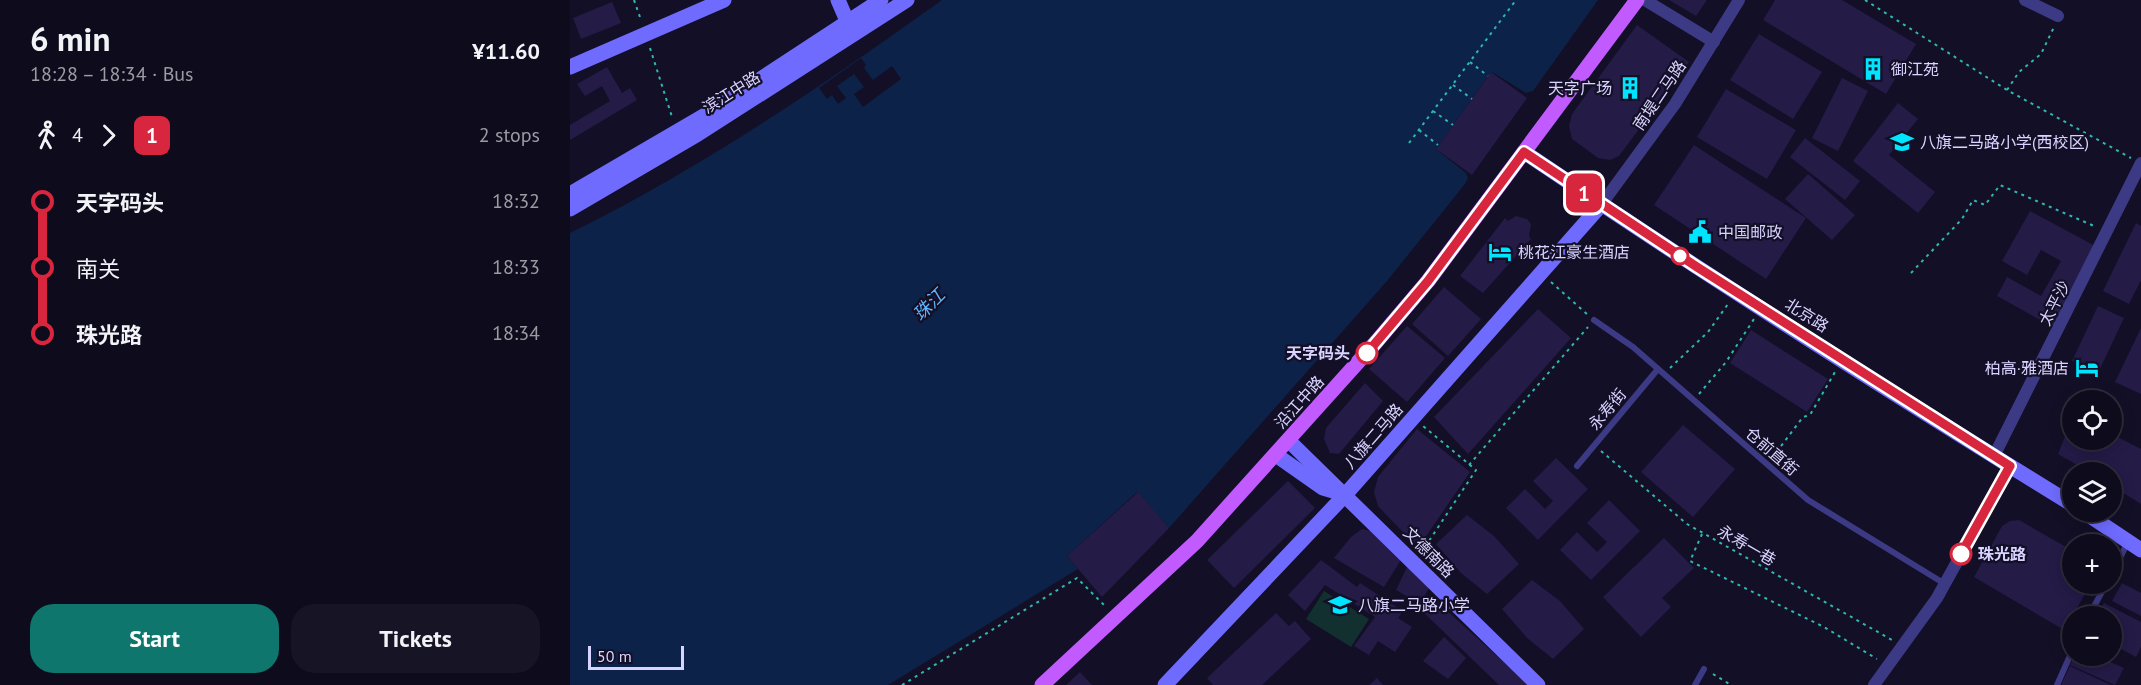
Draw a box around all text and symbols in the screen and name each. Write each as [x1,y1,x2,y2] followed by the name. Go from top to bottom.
[30,17,111,60] text: 6 min
[472,37,540,65] text: ¥11.60
[1628,56,1690,134] street label: 南堤二马路
[1860,56,1886,82] building icon: 御江苑
[1891,59,1939,79] place label: 御江苑
[30,61,194,87] text: 18:28 – 18:34 · Bus
[699,67,763,117] street label: 滨江中路
[1617,75,1643,101] building icon: 天字广场
[1548,78,1612,98] place label: 天字广场
[30,119,63,152] icon: walk
[92,119,125,152] icon: forward
[72,122,83,148] text: 4
[146,122,158,149] text: 1
[479,122,540,148] text: 2 stops
[1889,129,1915,155] school or university icon: 八旗二马路小学(西校区)
[1920,132,2089,152] place label: 八旗二马路小学(西校区)
[1564,174,1604,212] line badge: 1
[1578,180,1590,207] text: 1
[492,188,540,214] text: 18:32
[76,189,164,217] text: 天字码头
[1687,219,1713,245] public building icon: 中国邮政
[1718,222,1782,242] place label: 中国邮政
[1487,239,1513,265] hotel icon: 桃花江豪生酒店
[1518,242,1630,262] place label: 桃花江豪生酒店
[1671,247,1689,265] unlabelled marker
[492,254,540,280] text: 18:33
[76,255,120,283] text: 南关
[2034,277,2074,329] street label: 太平沙
[908,282,951,326] water label: 珠江
[1781,294,1833,336] street label: 北京路
[492,320,540,346] text: 18:34
[76,321,142,349] text: 珠光路
[1356,342,1378,364] marker: 天字码头
[1286,343,1350,363] place label: 天字码头
[2074,355,2100,381] hotel icon: 柏高·雅酒店
[1985,358,2069,378] place label: 柏高·雅酒店
[1270,372,1328,432] street label: 沿江中路
[1584,384,1630,434] street label: 永寿街
[2062,390,2122,666] map controls
[2062,390,2122,450] button: locate
[1339,399,1407,473] street label: 八旗二马路
[1741,422,1803,480] street label: 仓前直街
[2062,462,2122,522] button: layers
[1714,520,1780,570] street label: 永寿一巷
[1399,522,1459,582] street label: 文德南路
[2062,534,2122,594] button: +
[1950,543,1972,565] marker: 珠光路
[1978,544,2026,564] place label: 珠光路
[1327,592,1353,618] school or university icon: 八旗二马路小学
[1358,595,1470,615] place label: 八旗二马路小学
[30,604,279,673] button: Start
[291,604,540,673] button: Tickets
[2062,606,2122,666] button: −
[588,643,684,670] scale bar
[597,646,632,666] text: 50 m

